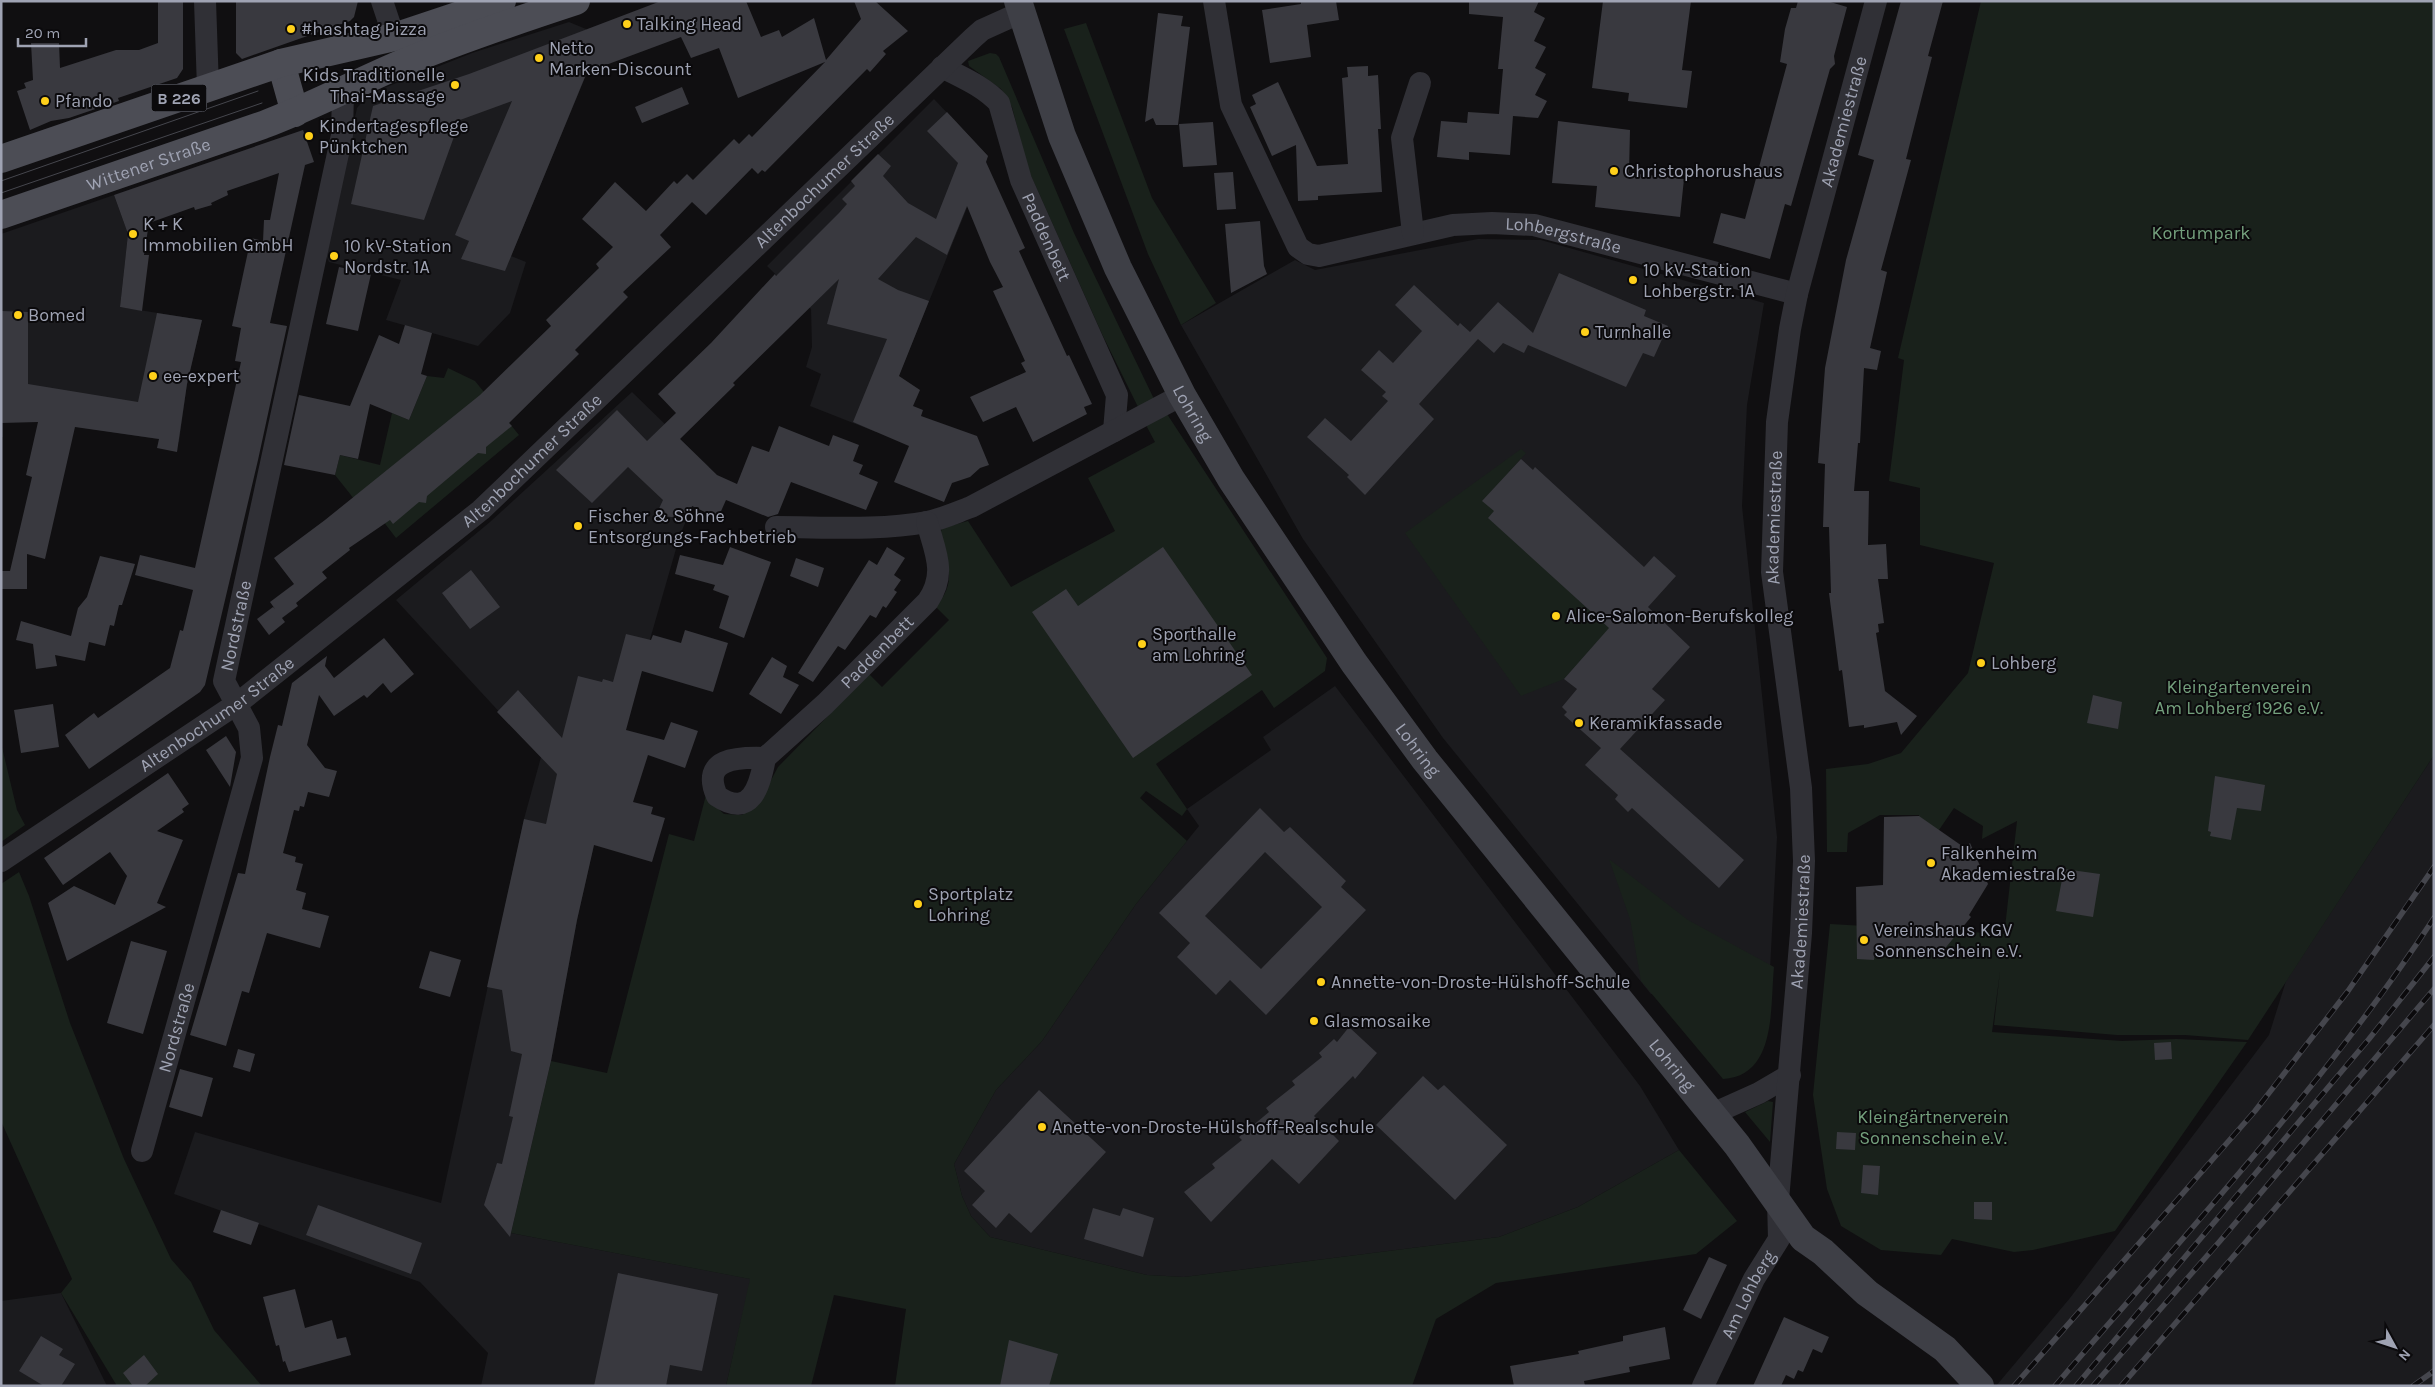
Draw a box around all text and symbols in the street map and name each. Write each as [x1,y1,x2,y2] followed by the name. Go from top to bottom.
[637,13,742,35] place label: Talking Head
[18,15,85,47] scale bar
[301,18,427,40] place label: #hashtag Pizza
[621,18,633,30] marker: Talking Head
[285,23,297,35] marker: #hashtag Pizza
[25,24,60,42] text: 20 m
[549,37,692,80] place label: Netto Marken-Discount
[533,52,545,64] marker: Netto Marken-Discount
[1815,54,1872,190] street label: Akademiestraße
[303,64,445,107] place label: Kids Traditionelle Thai-Massage
[449,79,461,91] marker: Kids Traditionelle Thai-Massage
[152,85,206,112] road number: B 226
[55,90,112,112] place label: Pfando
[39,95,51,107] marker: Pfando
[750,109,899,253] street label: Altenbochumer Straße
[319,115,469,158] place label: Kindertagespflege Pünktchen
[303,130,315,142] marker: Kindertagespflege Pünktchen
[84,133,213,196] street label: Wittener Straße
[1624,160,1783,182] place label: Christophorushaus
[1608,165,1620,177] marker: Christophorushaus
[1017,189,1076,285] street label: Paddenbett
[143,213,294,256] place label: K + K Immobilien GmbH
[1505,213,1624,258] street label: Lohbergstraße
[2152,222,2250,244] park label: Kortumpark
[127,228,139,240] marker: K + K Immobilien GmbH
[344,235,452,278] place label: 10 kV-Station Nordstr. 1A
[328,250,340,262] marker: 10 kV-Station Nordstr. 1A
[1643,259,1755,302] place label: 10 kV-Station Lohbergstr. 1A
[1627,274,1639,286] marker: 10 kV-Station Lohbergstr. 1A
[28,304,86,326] place label: Bomed
[12,309,24,321] marker: Bomed
[1595,321,1671,343] place label: Turnhalle
[1579,326,1591,338] marker: Turnhalle
[163,365,239,387] place label: ee-expert
[147,370,159,382] marker: ee-expert
[1168,381,1218,446] street label: Lohring
[457,389,607,532] street label: Altenbochumer Straße
[1761,450,1787,587] street label: Akademiestraße
[588,505,797,548] place label: Fischer & Söhne Entsorgungs-Fachbetrieb
[572,520,584,532] marker: Fischer & Söhne Entsorgungs-Fachbetrieb
[215,578,256,673] street label: Nordstraße
[1566,605,1794,627] place label: Alice-Salomon-Berufskolleg
[1550,610,1562,622] marker: Alice-Salomon-Berufskolleg
[836,611,918,693] street label: Paddenbett
[1152,623,1245,666] place label: Sporthalle am Lohring
[1136,638,1148,650] marker: Sporthalle am Lohring
[135,652,299,777] street label: Altenbochumer Straße
[1991,652,2056,674] place label: Lohberg
[1975,657,1987,669] marker: Lohberg
[2155,676,2323,719] park label: Kleingartenverein Am Lohberg 1926 e.V.
[1589,712,1722,734] place label: Keramikfassade
[1573,717,1585,729] marker: Keramikfassade
[1390,718,1445,781] street label: Lohring
[1941,842,2076,885] place label: Falkenheim Akademiestraße
[1785,854,1815,990] street label: Akademiestraße
[1925,857,1937,869] marker: Falkenheim Akademiestraße
[928,883,1013,926] place label: Sportplatz Lohring
[912,898,924,910] marker: Sportplatz Lohring
[1874,919,2022,962] place label: Vereinshaus KGV Sonnenschein e.V.
[1858,934,1870,946] marker: Vereinshaus KGV Sonnenschein e.V.
[1331,971,1630,993] place label: Annette-von-Droste-Hülshoff-Schule
[1315,976,1327,988] marker: Annette-von-Droste-Hülshoff-Schule
[153,980,200,1075] street label: Nordstraße
[1324,1010,1431,1032] place label: Glasmosaike
[1308,1015,1320,1027] marker: Glasmosaike
[1644,1034,1700,1096] street label: Lohring
[1857,1106,2009,1149] park label: Kleingärtnerverein Sonnenschein e.V.
[1052,1116,1374,1138] place label: Anette-von-Droste-Hülshoff-Realschule
[1036,1121,1048,1133] marker: Anette-von-Droste-Hülshoff-Realschule
[1716,1246,1780,1342] street label: Am Lohberg
[2370,1322,2420,1372] north arrow
[2395,1346,2414,1364] text: N

